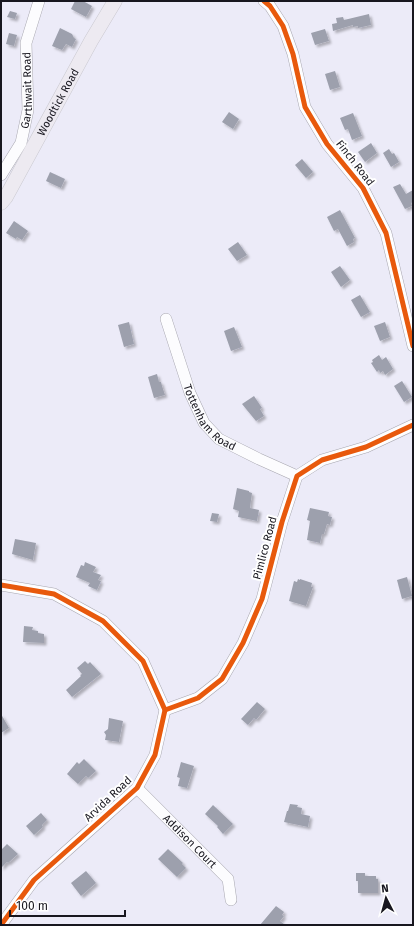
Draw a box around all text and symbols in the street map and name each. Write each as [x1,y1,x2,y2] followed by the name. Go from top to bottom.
[18,52,35,130] street label: Garthwait Road
[34,66,81,138] street label: Woodtick Road
[333,138,377,188] street label: Finch Road
[181,383,238,453] street label: Tottenham Road
[250,515,280,581] street label: Pimlico Road
[82,774,134,824] street label: Arvida Road
[160,811,220,871] street label: Addison Court
[366,878,406,918] north arrow
[381,882,389,895] text: N
[10,892,125,918] scale bar
[16,899,48,913] text: 100 m

